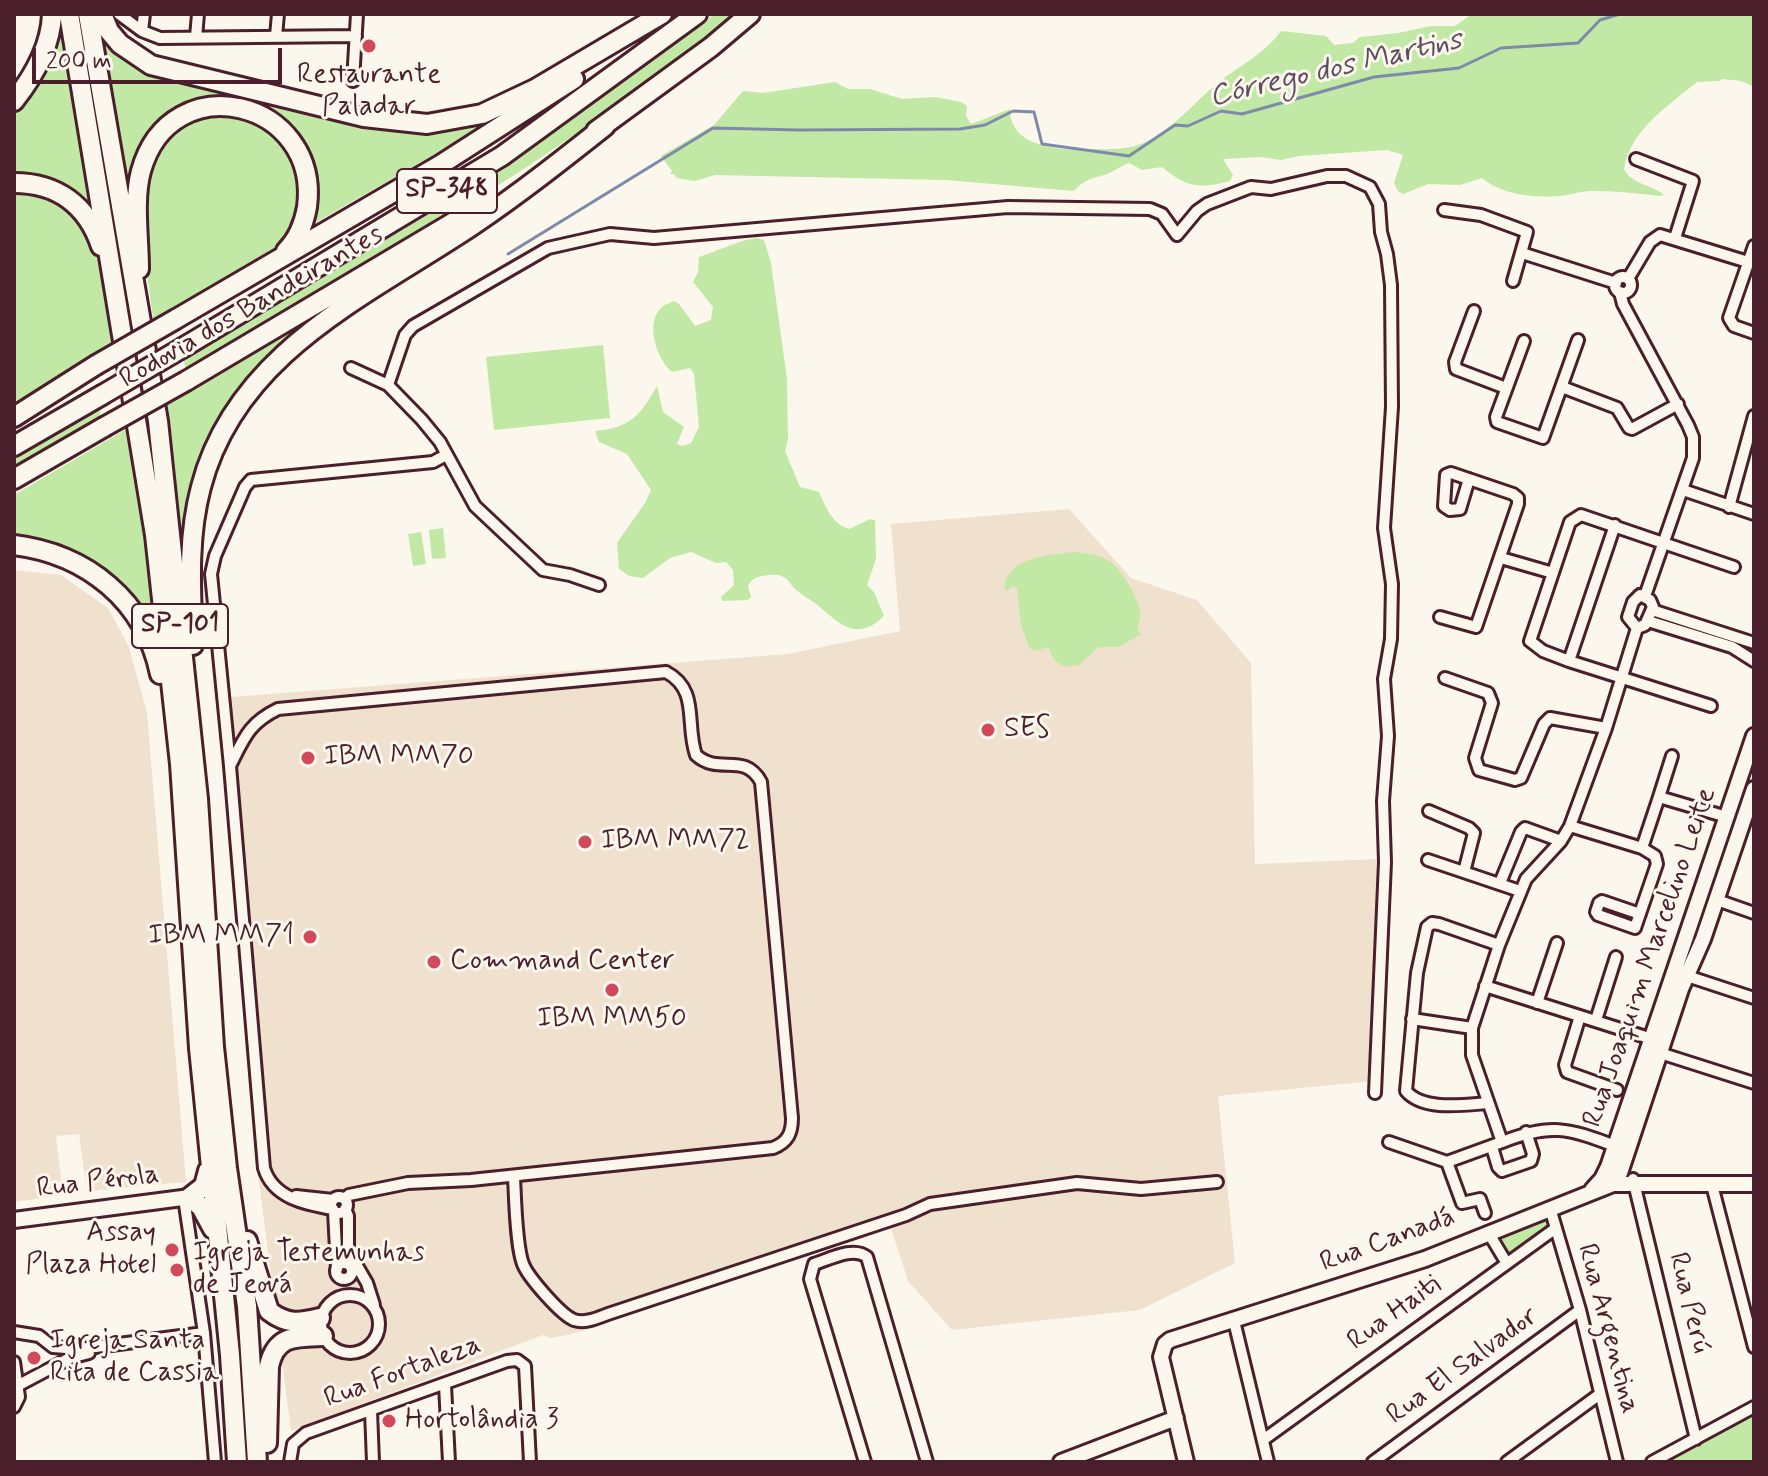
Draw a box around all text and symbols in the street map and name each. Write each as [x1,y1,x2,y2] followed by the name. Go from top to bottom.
[1206,23,1466,117] water label: Córrego dos Martins
[36,32,286,82] scale bar
[360,37,378,55] marker: Restaurante Paladar
[46,46,112,77] text: 200 m
[297,59,441,125] place label: Restaurante Paladar
[397,169,497,213] road number: SP-348
[114,219,390,397] street label: Rodovia dos Bandeirantes
[132,604,228,648] road number: SP-101
[1004,713,1050,747] place label: SES
[979,721,997,739] marker: SES
[324,741,474,775] place label: IBM MM70
[299,749,317,767] marker: IBM MM70
[1577,784,1725,1132] street label: Rua Joaquim Marcelino Leite
[601,825,750,859] place label: IBM MM72
[576,833,594,851] marker: IBM MM72
[148,920,294,954] place label: IBM MM71
[301,928,319,946] marker: IBM MM71
[450,945,674,979] place label: Command Center
[425,953,443,971] marker: Command Center
[603,981,621,999] marker: IBM MM50
[537,1003,687,1037] place label: IBM MM50
[35,1159,161,1207] street label: Rua Pérola
[1316,1201,1460,1281] street label: Rua Canadá
[26,1217,156,1283] place label: Assay Plaza Hotel
[193,1237,425,1303] place label: Igreja Testemunhas de Jeová
[1568,1240,1646,1418] street label: Rua Argentina
[163,1241,181,1259] marker: Assay Plaza Hotel
[1659,1249,1717,1357] street label: Rua Perú
[168,1261,186,1279] marker: Igreja Testemunhas de Jeová
[1342,1269,1448,1359] street label: Rua Haiti
[1381,1301,1545,1433] street label: Rua El Salvador
[50,1325,219,1391] place label: Igreja Santa Rita de Cassia
[320,1329,486,1417] street label: Rua Fortaleza
[25,1349,43,1367] marker: Igreja Santa Rita de Cassia
[405,1404,559,1438] place label: Hortolândia 3
[380,1412,398,1430] marker: Hortolândia 3

